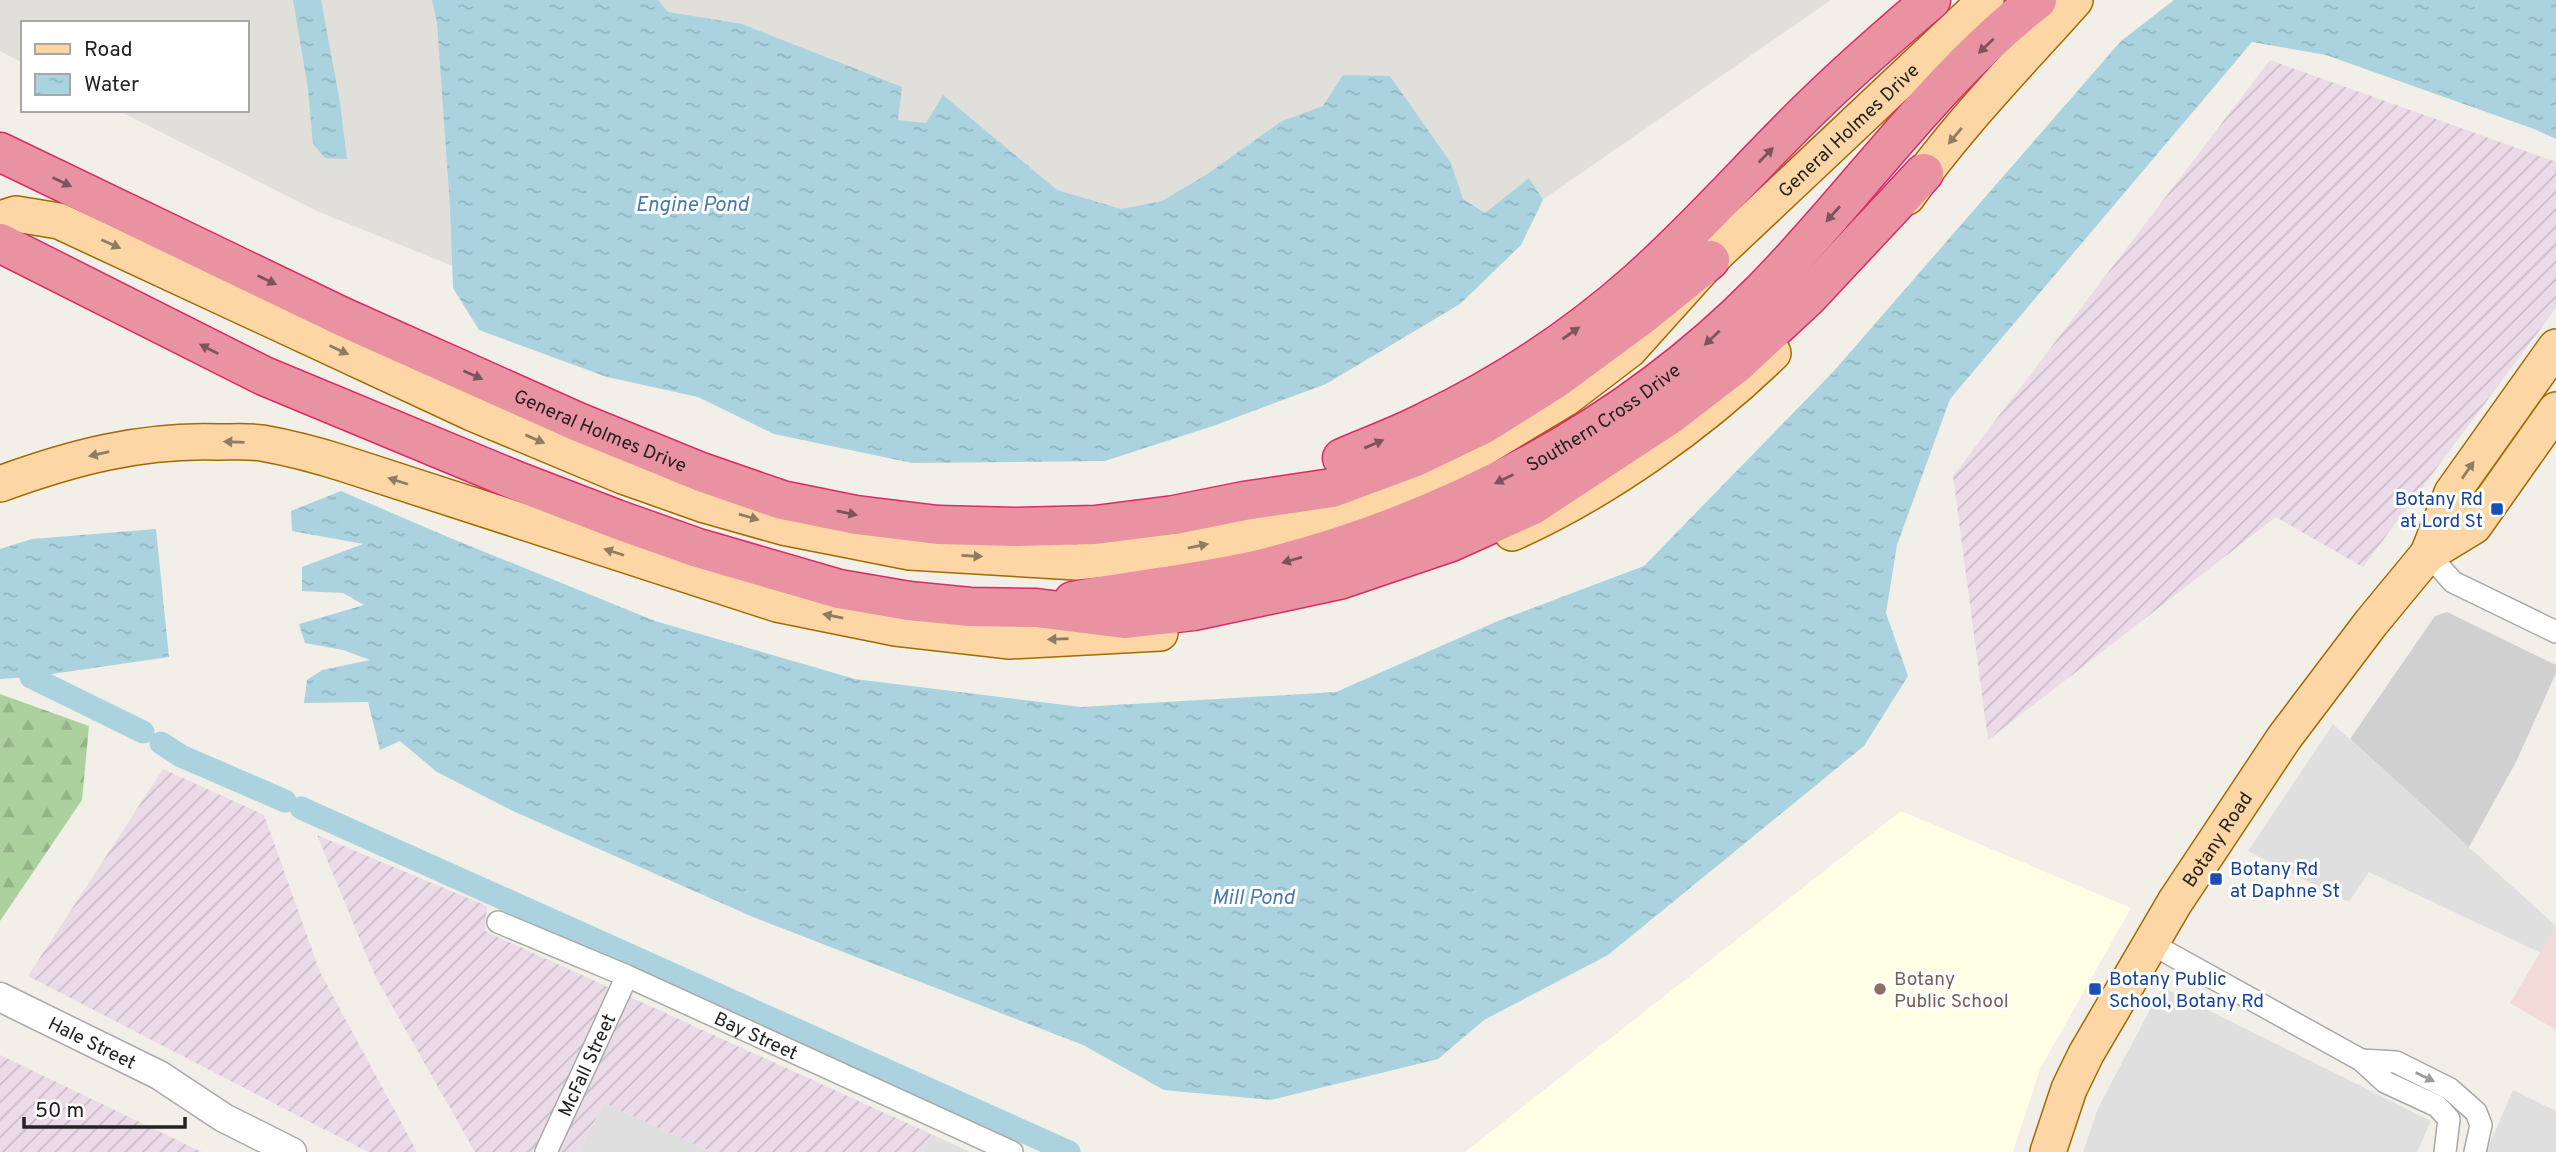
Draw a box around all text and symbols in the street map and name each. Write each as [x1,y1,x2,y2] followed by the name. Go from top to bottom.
[21,21,248,112] legend
[84,37,133,64] text: Road
[1978,37,1995,53] one-way arrow
[1774,59,1925,204] street label: General Holmes Drive
[84,72,139,99] text: Water
[1948,128,1963,145] one-way arrow
[1757,147,1773,164] one-way arrow
[51,177,72,188] one-way arrow
[636,192,750,219] water label: Engine Pond
[1826,205,1842,222] one-way arrow
[101,238,121,250] one-way arrow
[257,275,277,286] one-way arrow
[1562,326,1580,340] one-way arrow
[1703,330,1721,346] one-way arrow
[199,343,219,354] one-way arrow
[329,345,350,356] one-way arrow
[1522,359,1686,478] street label: Southern Cross Drive
[463,369,483,381] one-way arrow
[510,385,690,479] street label: General Holmes Drive
[525,433,545,445] one-way arrow
[223,436,245,448] one-way arrow
[1363,439,1384,450] one-way arrow
[88,448,110,459] one-way arrow
[2461,461,2475,479] one-way arrow
[1494,473,1514,484] one-way arrow
[388,476,409,486] one-way arrow
[2395,488,2483,534] place label: Botany Rd at Lord St
[2489,501,2505,517] marker: Botany Rd at Lord St
[836,508,858,519] one-way arrow
[738,512,760,523] one-way arrow
[1187,541,1209,552] one-way arrow
[604,546,625,557] one-way arrow
[961,550,983,561] one-way arrow
[1280,555,1302,566] one-way arrow
[822,610,844,621] one-way arrow
[1047,634,1069,645] one-way arrow
[2178,788,2259,892] street label: Botany Road
[2230,858,2340,904] place label: Botany Rd at Daphne St
[2208,871,2224,887] marker: Botany Rd at Daphne St
[1212,885,1296,912] water label: Mill Pond
[1894,968,2009,1014] place label: Botany Public School
[2109,968,2264,1014] place label: Botany Public School, Botany Rd
[1872,981,1888,997] marker: Botany Public School
[2087,981,2103,997] marker: Botany Public School, Botany Rd
[710,1007,801,1066] street label: Bay Street
[554,1010,622,1121] street label: McFall Street
[44,1013,139,1076] street label: Hale Street
[2415,1071,2435,1083] one-way arrow
[24,1086,186,1130] scale bar
[35,1098,84,1125] text: 50 m

